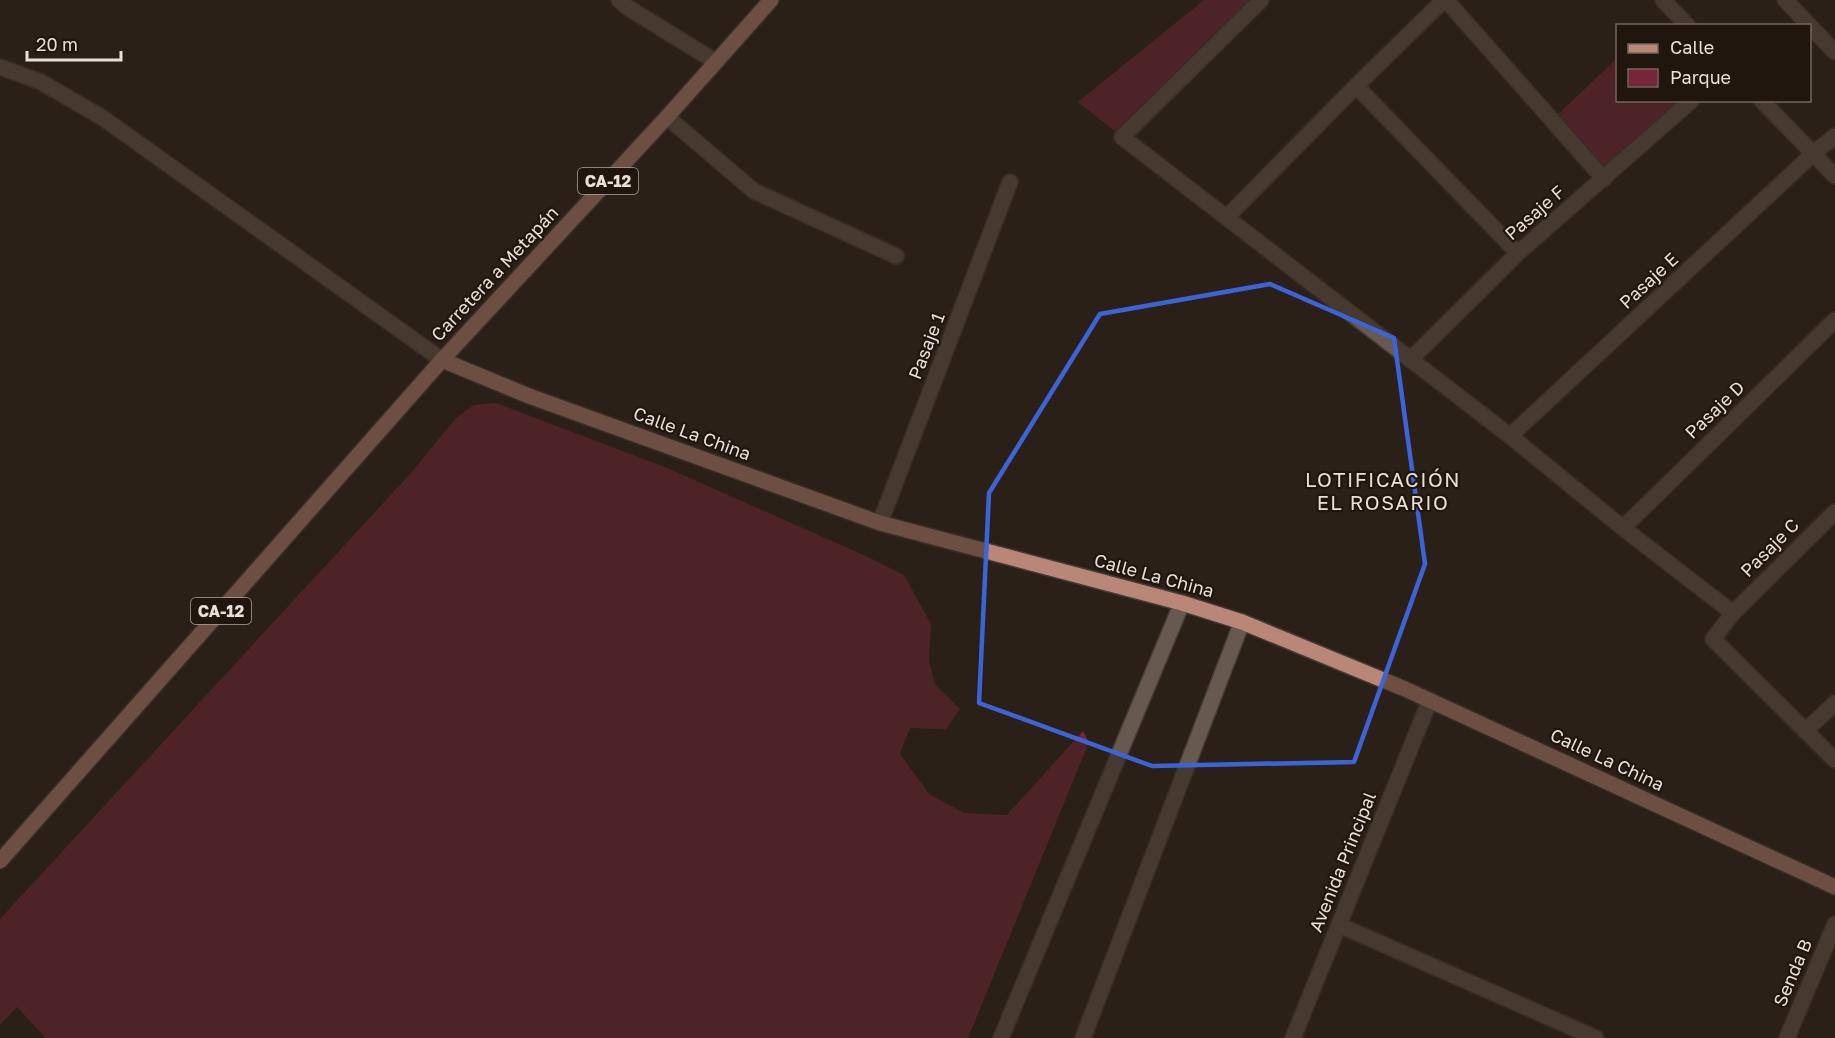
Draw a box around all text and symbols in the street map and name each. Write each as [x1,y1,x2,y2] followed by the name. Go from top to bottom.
[27,24,122,62] scale bar
[1616,24,1811,102] legend
[36,33,78,55] text: 20 m
[1670,36,1714,58] text: Calle
[1670,66,1731,88] text: Parque
[578,168,638,194] road number: CA-12
[1500,180,1569,244] street label: Pasaje F
[426,201,562,345] street label: Carretera a Metapán
[1614,248,1682,313] street label: Pasaje E
[903,309,949,382] street label: Pasaje 1
[1680,376,1749,443] street label: Pasaje D
[631,402,754,464] street label: Calle La China
[1305,467,1461,514] district label: LOTIFICACIÓN EL ROSARIO
[1736,514,1803,581] street label: Pasaje C
[1092,548,1217,602] street label: Calle La China
[191,598,251,624] road number: CA-12
[1547,723,1668,795] street label: Calle La China
[1304,788,1380,935] street label: Avenida Principal
[1768,936,1816,1010] street label: Senda B

